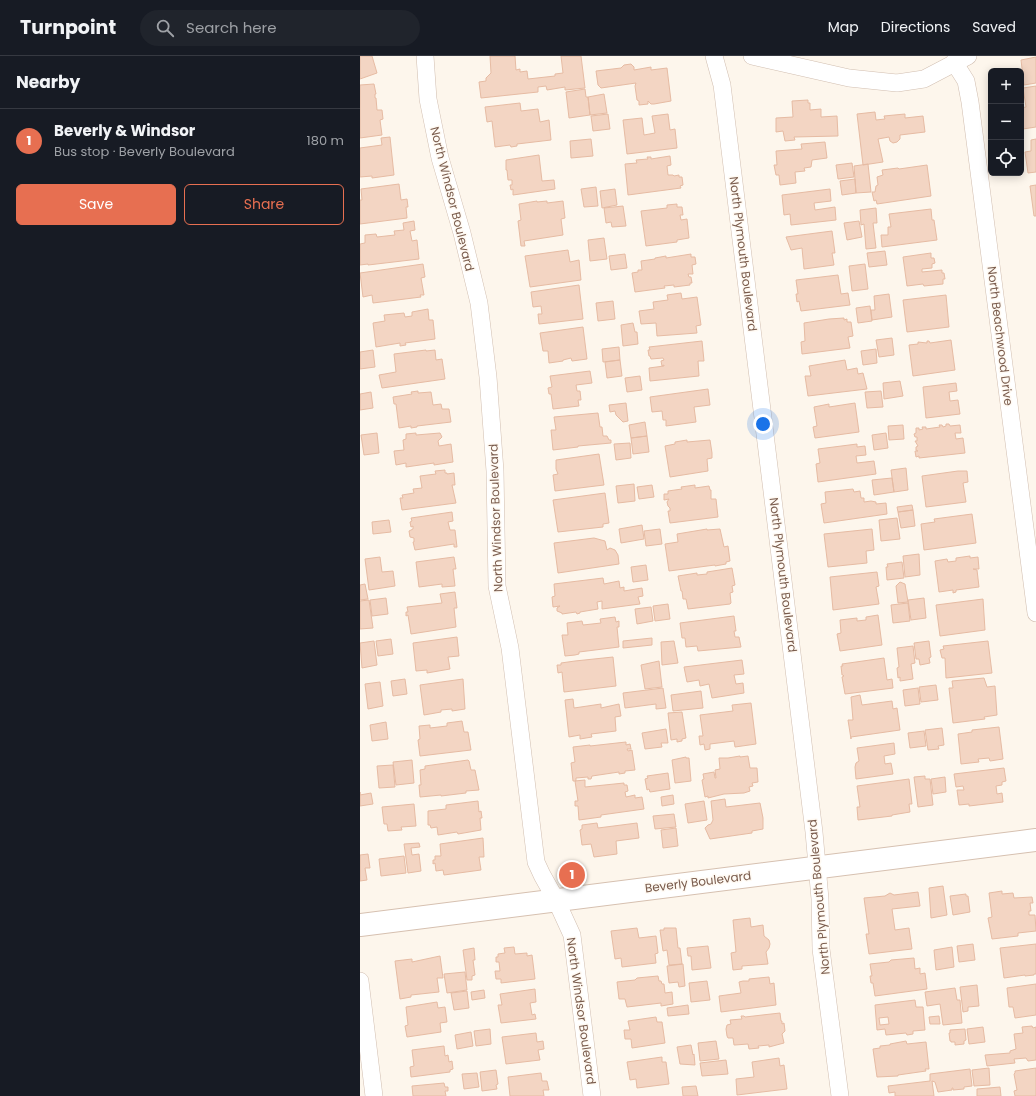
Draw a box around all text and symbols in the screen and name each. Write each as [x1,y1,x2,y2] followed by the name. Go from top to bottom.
[140,10,420,46] search box
[20,14,116,41] text: Turnpoint
[154,17,176,39] icon: search
[186,17,276,38] text: Search here
[828,17,859,37] text: Map
[881,17,950,37] text: Directions
[972,17,1016,37] text: Saved
[988,68,1024,176] map controls
[988,68,1024,104] button: +
[16,70,80,94] text: Nearby
[988,104,1024,140] button: −
[54,120,195,141] text: Beverly & Windsor
[426,125,479,273] street label: North Windsor Boulevard
[27,131,31,150] text: 1
[307,131,344,150] text: 180 m
[988,140,1024,176] button: locate
[54,142,235,161] text: Bus stop · Beverly Boulevard
[726,175,761,332] street label: North Plymouth Boulevard
[16,184,176,225] button: Save
[184,184,344,225] button: Share
[984,265,1017,407] street label: North Beachwood Drive
[753,414,773,434] your location
[484,444,507,593] street label: North Windsor Boulevard
[766,496,801,653] street label: North Plymouth Boulevard
[803,819,834,975] street label: North Plymouth Boulevard
[559,860,585,890] pin: 1
[644,867,752,896] street label: Beverly Boulevard
[563,936,600,1086] street label: North Windsor Boulevard

